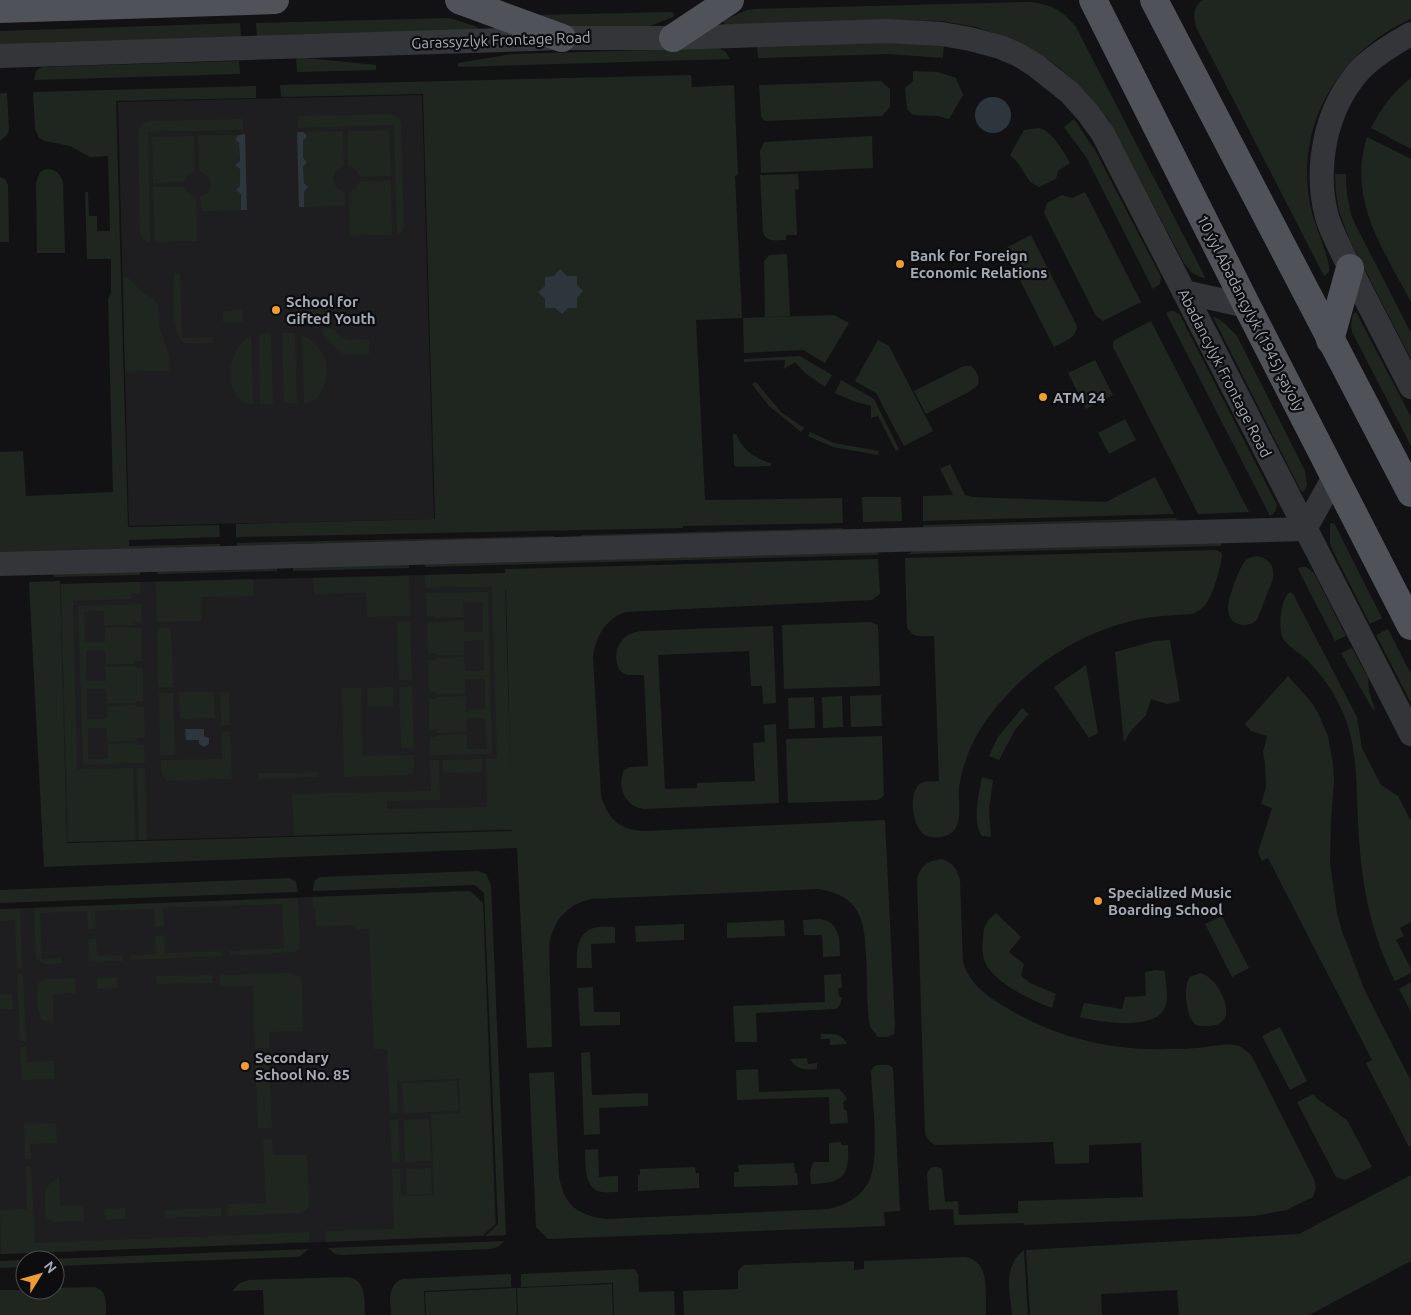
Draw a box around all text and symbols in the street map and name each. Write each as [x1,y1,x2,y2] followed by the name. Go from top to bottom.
[411,28,591,52] street label: Garassyzlyk Frontage Road
[1194,212,1308,414] street label: 10 ýyl Abadançylyk (1945) şaýoly
[910,247,1047,281] place label: Bank for Foreign Economic Relations
[894,258,906,270] marker: Bank for Foreign Economic Relations
[1175,286,1275,460] street label: Abadancylyk Frontage Road
[286,293,376,327] place label: School for Gifted Youth
[270,304,282,316] marker: School for Gifted Youth
[1053,389,1105,406] place label: ATM 24
[1037,391,1049,403] marker: ATM 24
[1108,884,1232,918] place label: Specialized Music Boarding School
[1092,895,1104,907] marker: Specialized Music Boarding School
[255,1049,350,1083] place label: Secondary School No. 85
[239,1060,251,1072] marker: Secondary School No. 85
[15,1250,65,1300] north arrow
[41,1258,60,1276] text: N

